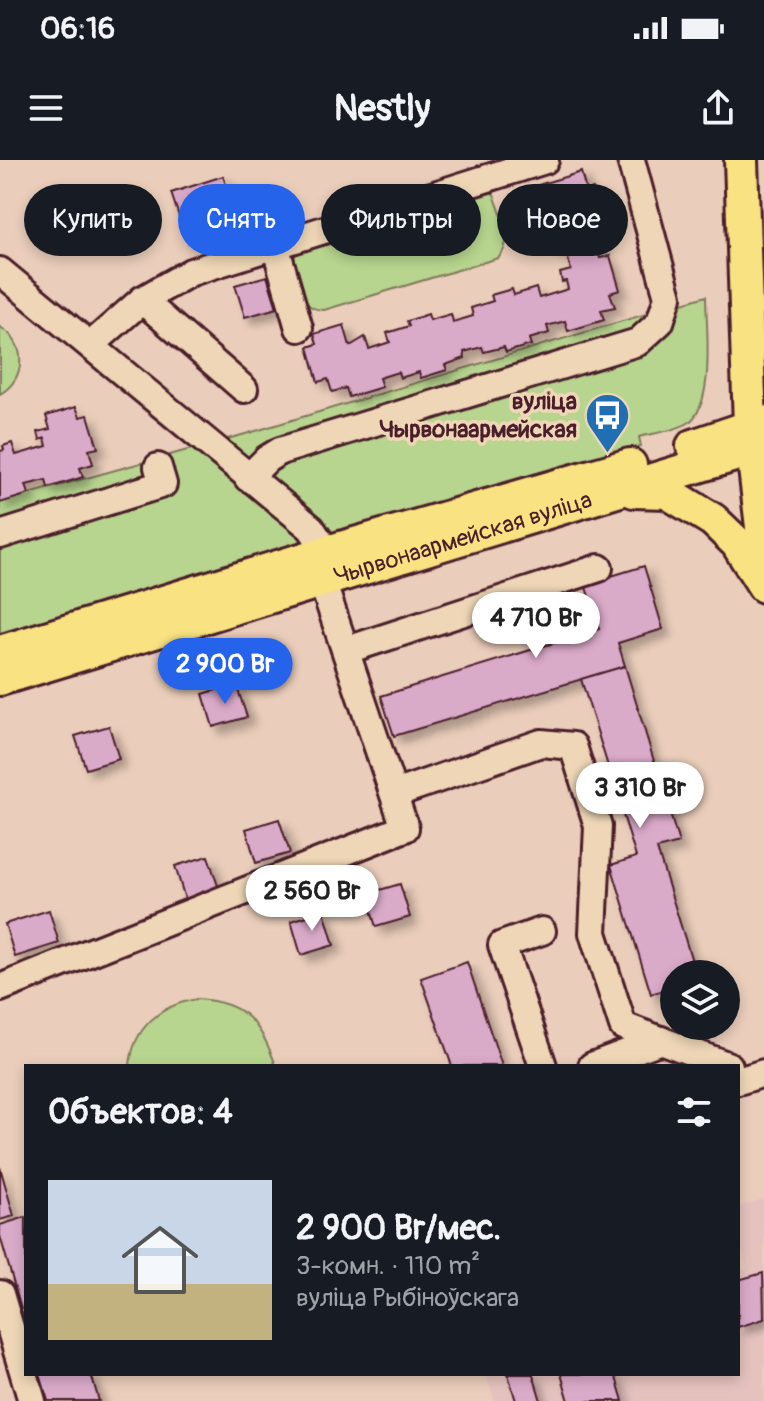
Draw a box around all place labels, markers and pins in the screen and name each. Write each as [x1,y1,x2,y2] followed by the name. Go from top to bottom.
[379,387,577,444] place label: вуліца Чырвонаармейская
[584,391,632,454] bus stop icon: вуліца Чырвонаармейская
[453,592,619,660] pin: 4 710 Br
[142,638,308,706] pin: 2 900 Br
[557,762,723,830] pin: 3 310 Br
[229,865,395,933] pin: 2 560 Br

